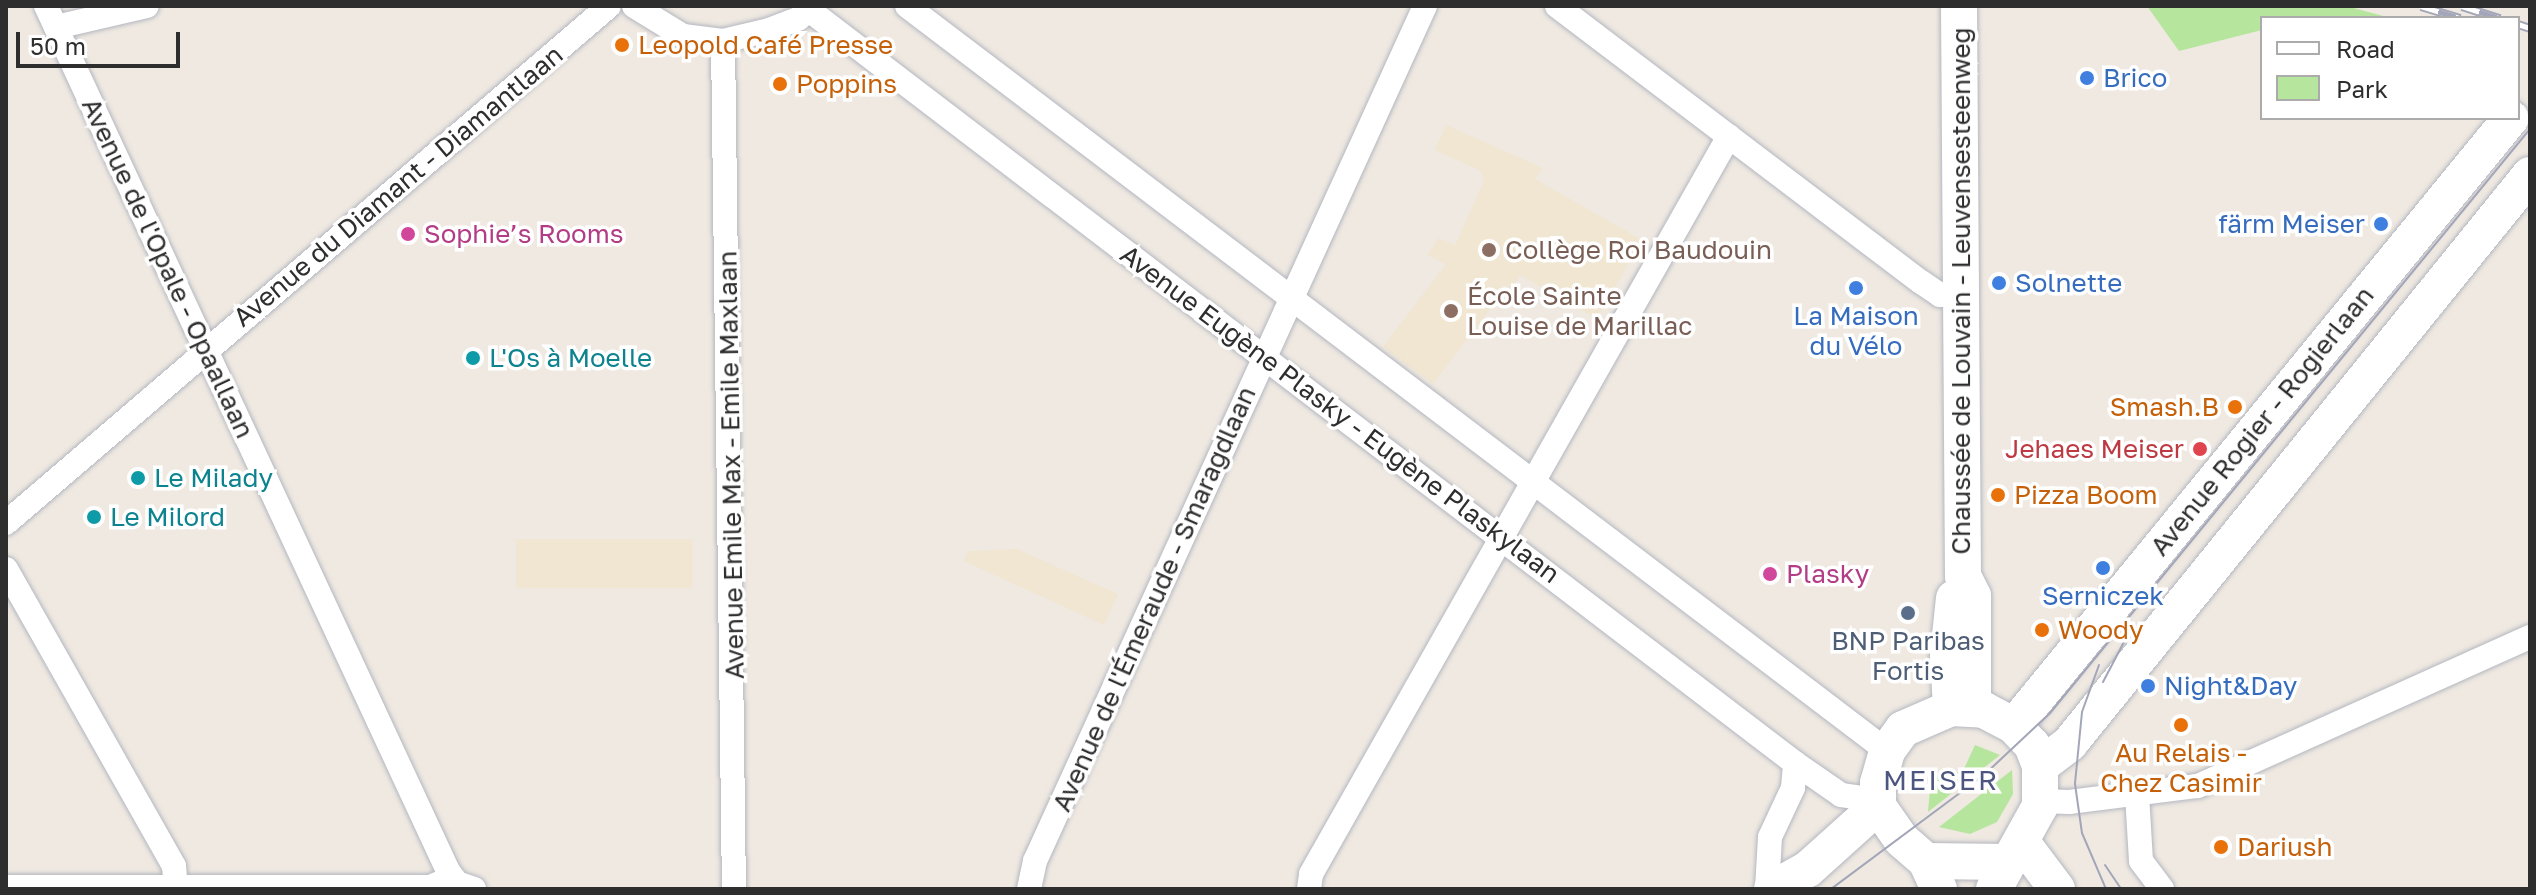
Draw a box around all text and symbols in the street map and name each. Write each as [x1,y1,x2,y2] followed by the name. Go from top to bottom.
[20,16,184,66] scale bar
[2260,16,2520,120] legend
[1945,27,1977,555] street label: Chaussée de Louvain - Leuvensesteenweg
[638,29,893,61] place label: Leopold Café Presse
[30,31,86,60] text: 50 m
[2336,34,2395,63] text: Road
[613,36,631,54] marker: Leopold Café Presse
[227,39,569,333] street label: Avenue du Diamant - Diamantlaan
[2103,62,2167,94] place label: Brico
[796,68,897,100] place label: Poppins
[2078,69,2096,87] marker: Brico
[2336,74,2388,103] text: Park
[771,75,789,93] marker: Poppins
[75,93,261,443] street label: Avenue de l'Opale - Opaallaan
[2218,208,2365,240] place label: färm Meiser
[2372,215,2390,233] marker: färm Meiser
[424,218,623,250] place label: Sophie’s Rooms
[399,225,417,243] marker: Sophie’s Rooms
[1505,234,1772,266] place label: Collège Roi Baudouin
[1114,238,1566,590] street label: Avenue Eugène Plasky - Eugène Plaskylaan
[1480,241,1498,259] marker: Collège Roi Baudouin
[712,251,750,679] street label: Avenue Emile Max - Emile Maxlaan
[2015,267,2122,299] place label: Solnette
[1990,274,2008,292] marker: Solnette
[1847,279,1865,297] marker: La Maison du Vélo
[1467,280,1692,342] place label: École Sainte Louise de Marillac
[2144,280,2380,562] street label: Avenue Rogier - Rogierlaan
[1793,300,1919,362] place label: La Maison du Vélo
[1442,302,1460,320] marker: École Sainte Louise de Marillac
[489,342,652,374] place label: L'Os à Moelle
[464,349,482,367] marker: L'Os à Moelle
[1046,382,1262,816] street label: Avenue de l'Émeraude - Smaragdlaan
[2110,391,2219,423] place label: Smash.B
[2226,398,2244,416] marker: Smash.B
[2005,433,2184,465] place label: Jehaes Meiser
[2191,440,2209,458] marker: Jehaes Meiser
[154,462,273,494] place label: Le Milady
[129,469,147,487] marker: Le Milady
[2014,479,2158,511] place label: Pizza Boom
[1989,486,2007,504] marker: Pizza Boom
[110,501,225,533] place label: Le Milord
[85,508,103,526] marker: Le Milord
[1786,558,1869,590] place label: Plasky
[2094,559,2112,577] marker: Serniczek
[1761,565,1779,583] marker: Plasky
[2042,580,2164,612] place label: Serniczek
[1899,604,1917,622] marker: BNP Paribas Fortis
[2058,614,2144,646] place label: Woody
[2033,621,2051,639] marker: Woody
[1831,625,1985,686] place label: BNP Paribas Fortis
[2164,670,2297,702] place label: Night&Day
[2139,677,2157,695] marker: Night&Day
[2172,716,2190,734] marker: Au Relais - Chez Casimir
[2100,737,2262,798] place label: Au Relais - Chez Casimir
[1883,763,1999,797] district label: MEISER
[2237,831,2332,863] place label: Dariush
[2212,838,2230,856] marker: Dariush

